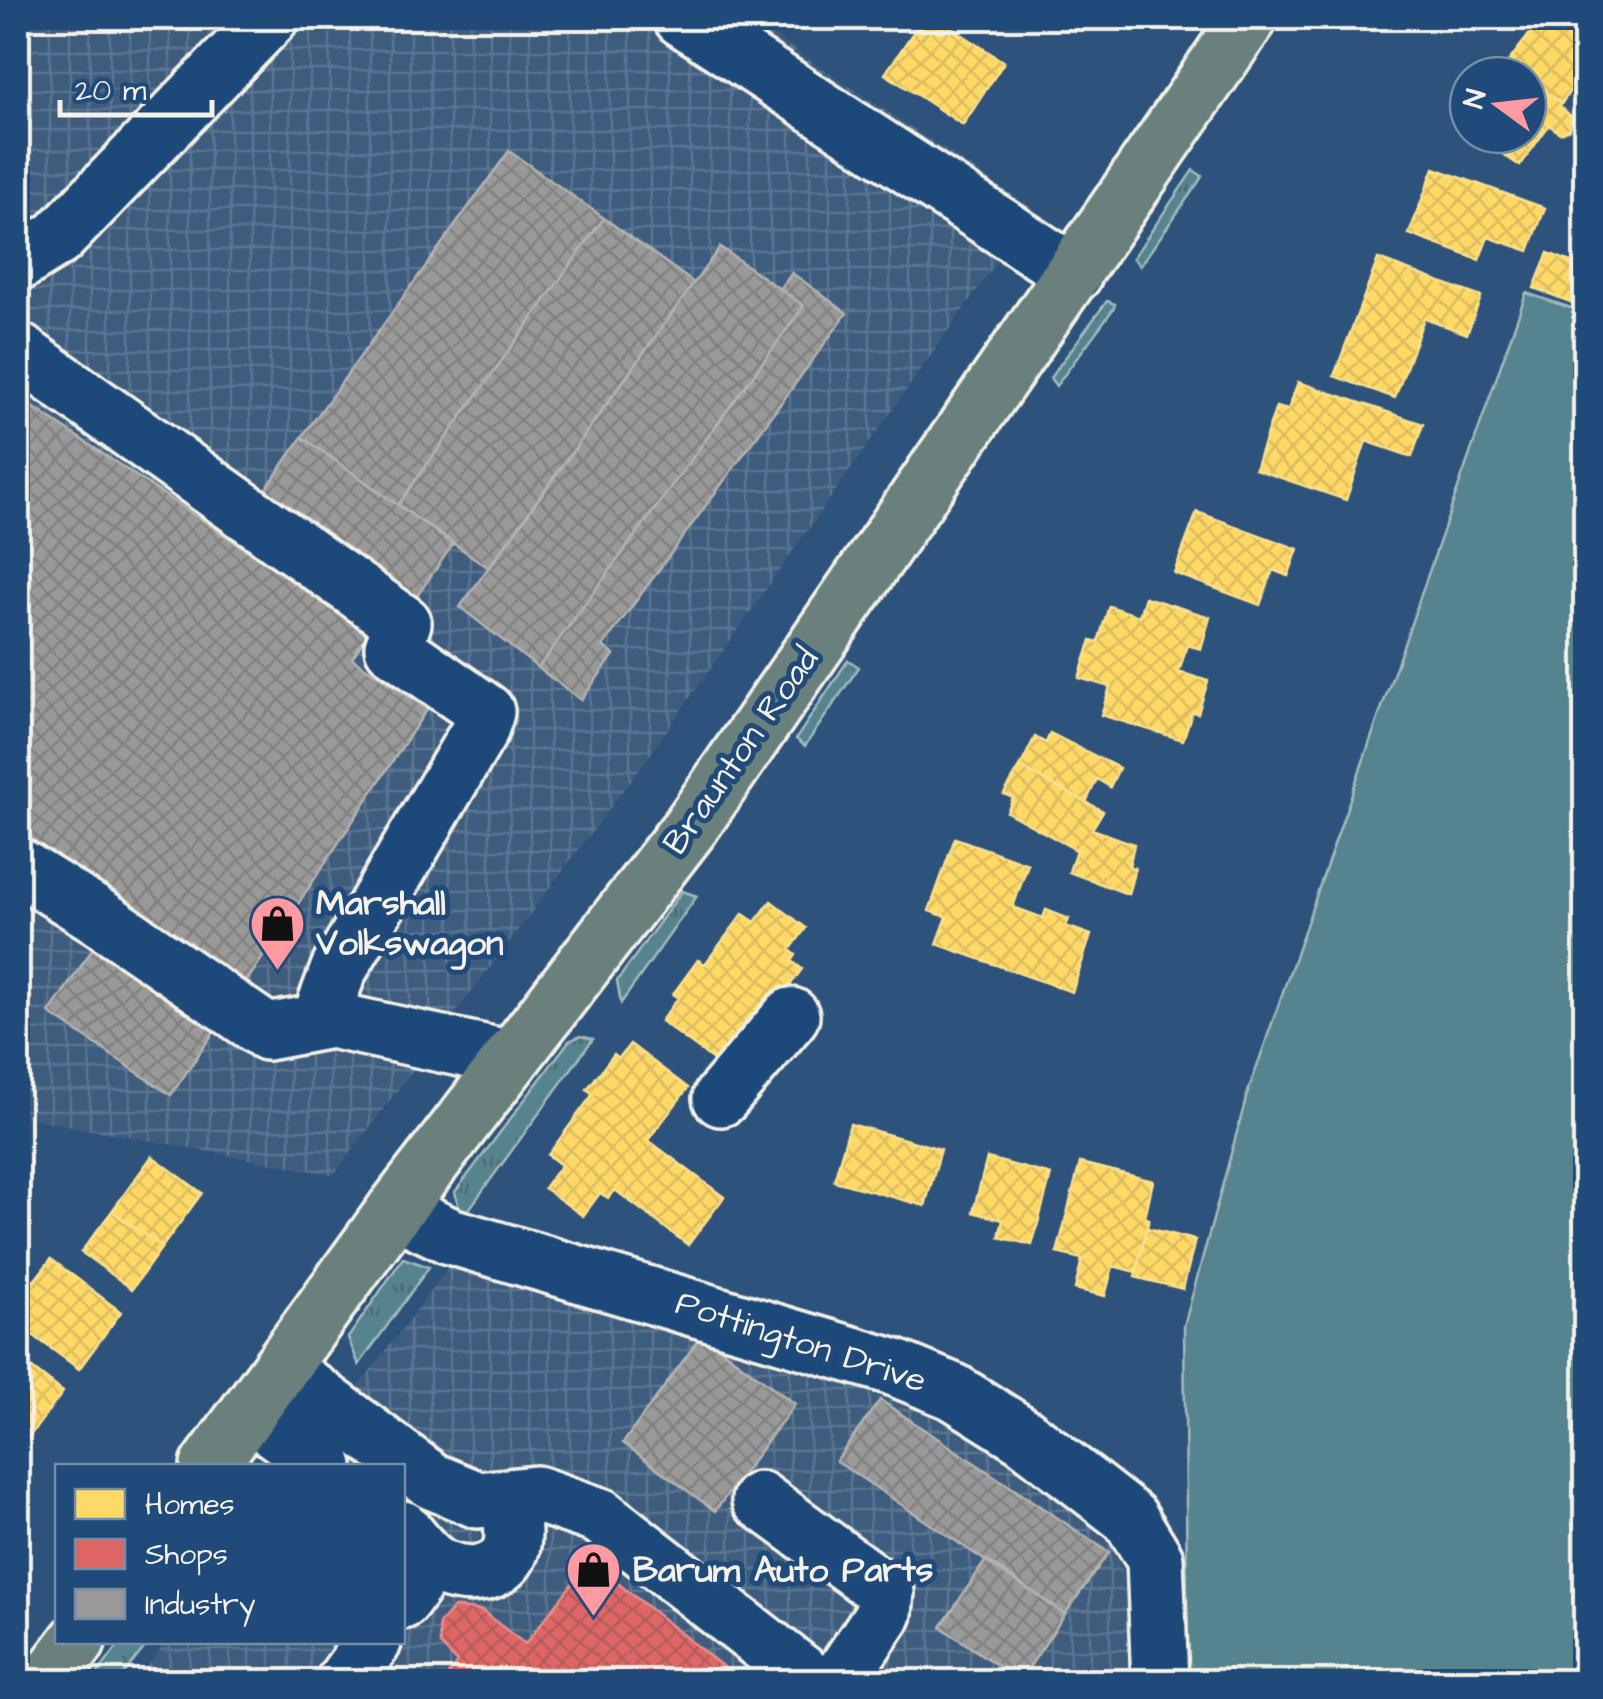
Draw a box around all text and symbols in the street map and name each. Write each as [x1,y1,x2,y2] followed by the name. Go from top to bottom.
[60,55,212,117] scale bar
[1448,55,1548,155] north arrow
[75,70,147,112] text: 20 m
[1454,85,1497,112] text: N
[651,637,831,865] street label: Braunton Road
[315,879,504,970] place label: Marshall Volkswagon
[247,893,307,972] shop icon: Marshall Volkswagon
[669,1278,933,1408] street label: Pottington Drive
[55,1464,405,1644] legend
[145,1484,235,1526] text: Homes
[145,1534,228,1576] text: Shops
[564,1540,624,1619] shop icon: Barum Auto Parts
[633,1546,933,1595] place label: Barum Auto Parts
[145,1584,255,1627] text: Industry

